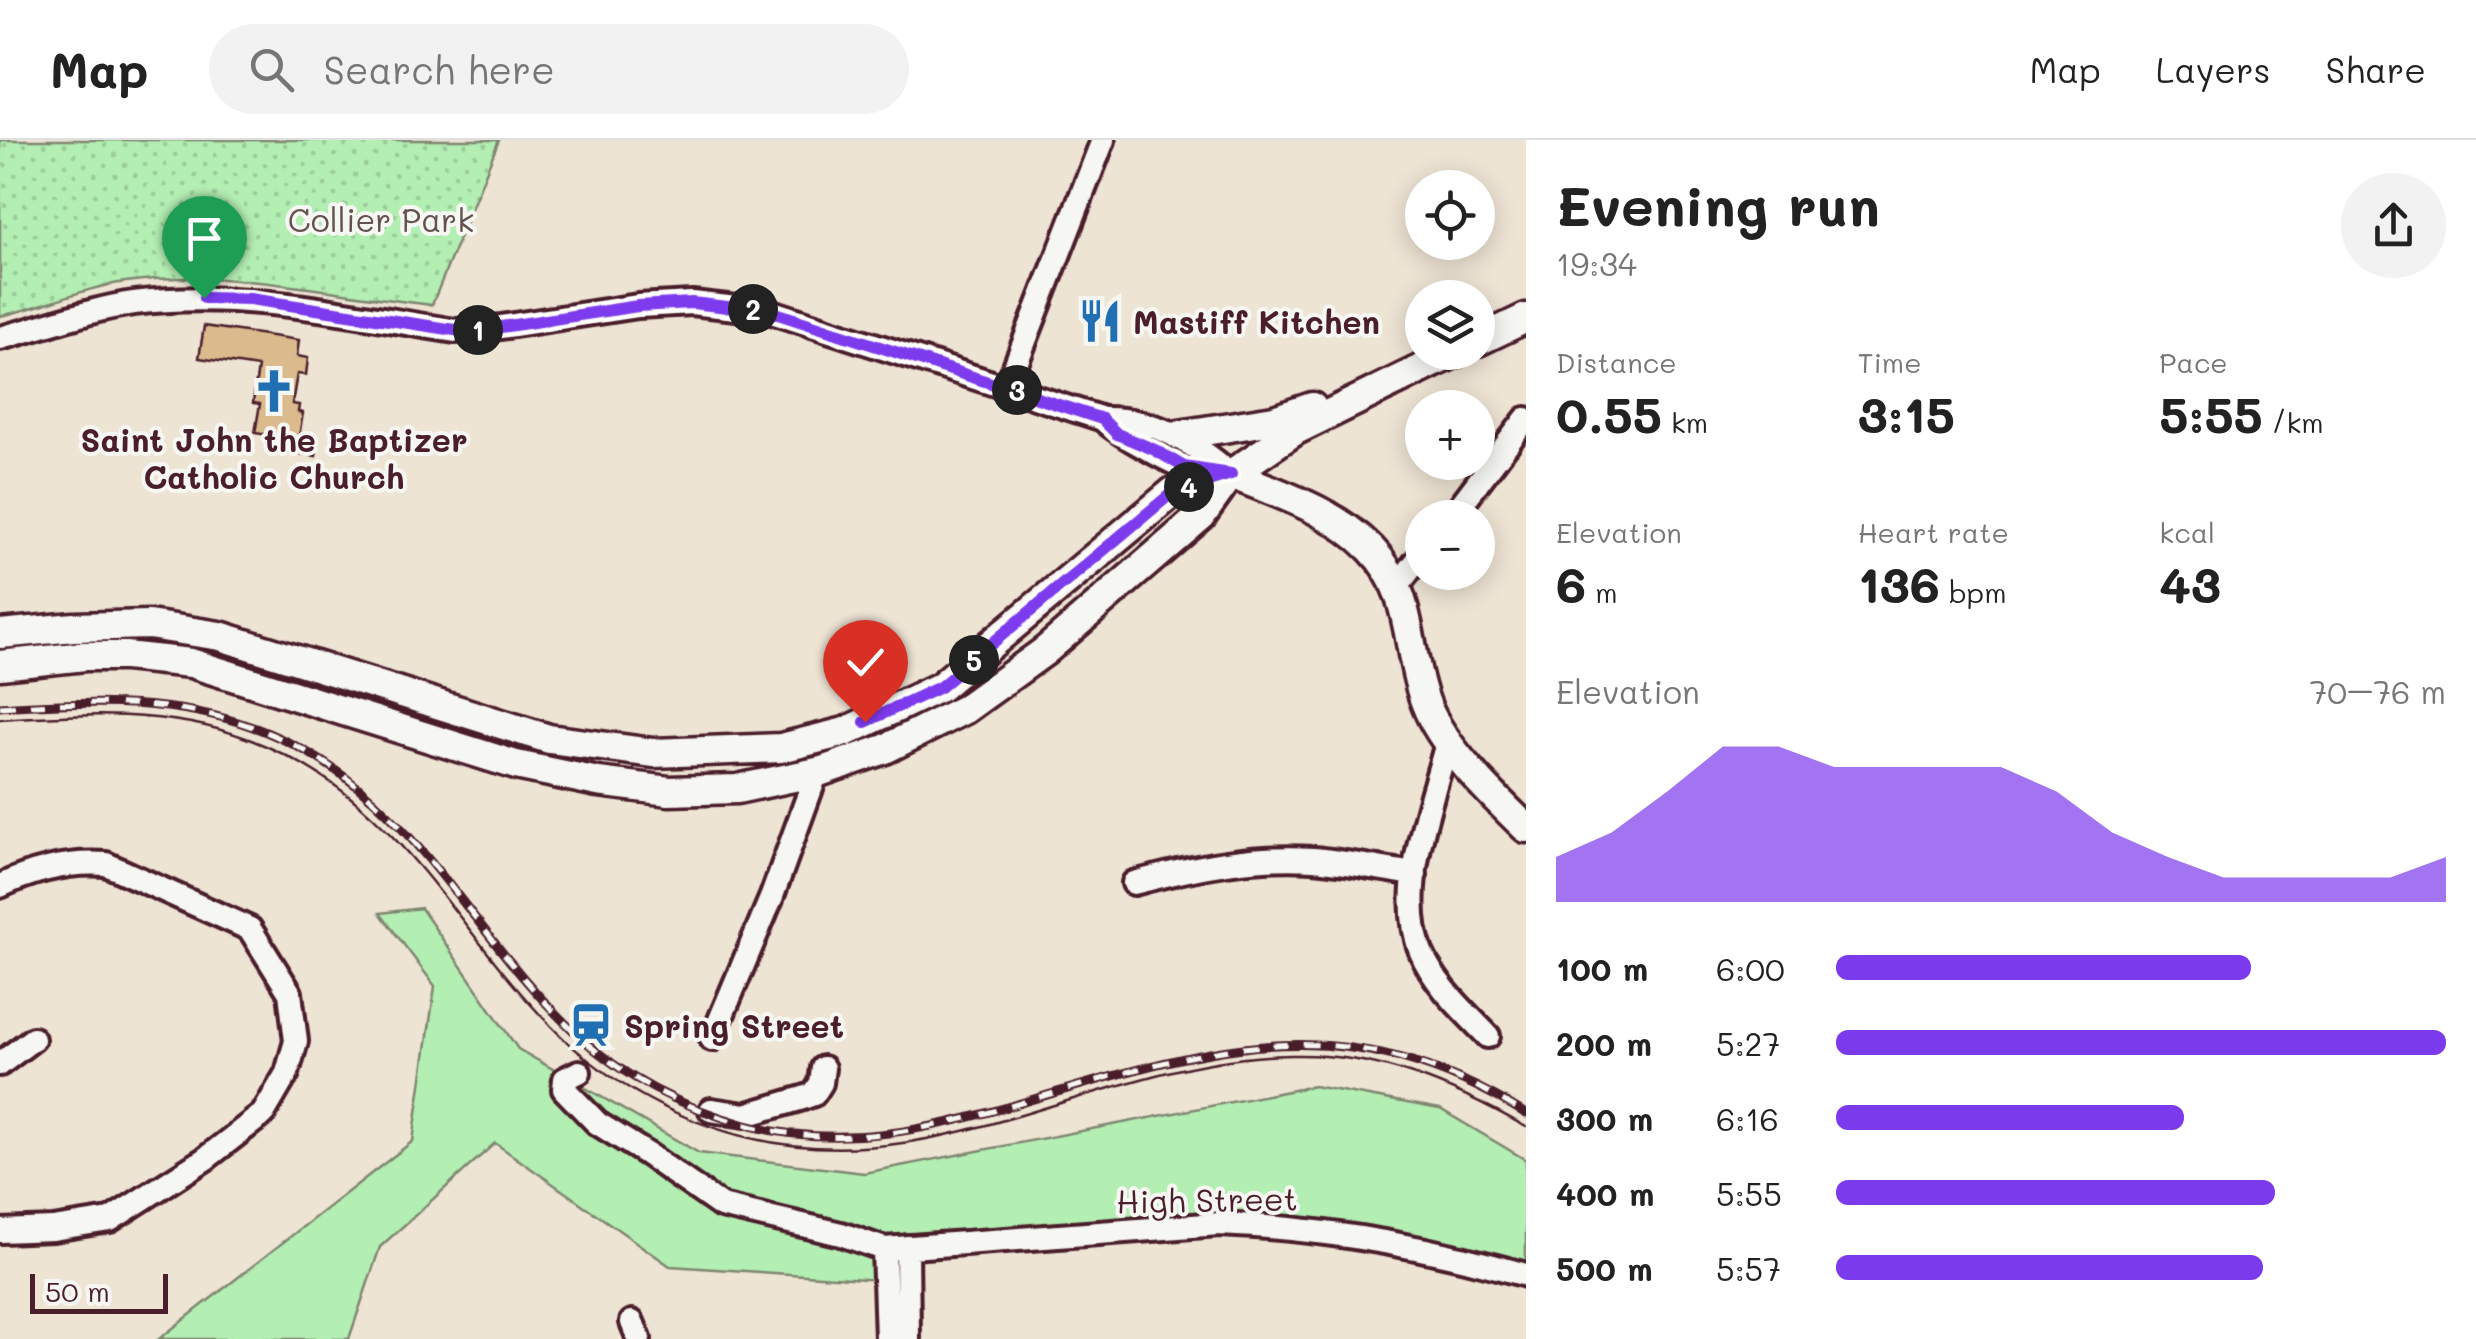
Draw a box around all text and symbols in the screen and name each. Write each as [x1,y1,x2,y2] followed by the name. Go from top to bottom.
[209,24,909,114] search box
[50,38,149,100] text: Map
[244,42,299,97] icon: search
[324,44,555,94] text: Search here
[2029,46,2101,92] text: Map
[2156,46,2271,92] text: Layers
[2326,46,2426,92] text: Share
[1556,168,1880,240] text: Evening run
[1405,170,1495,590] map controls
[1405,170,1495,260] button: locate
[2341,173,2446,278] button: share
[162,196,247,299] pin
[288,198,474,240] park label: Collier Park
[177,211,232,266] icon: arrive
[1556,242,1637,284] text: 19:34
[1405,280,1495,370] button: layers
[728,284,778,334] pin: 2
[745,291,761,327] text: 2
[1076,297,1124,345] restaurant icon: Mastiff Kitchen
[1133,300,1380,342] place label: Mastiff Kitchen
[453,305,503,355] pin: 1
[472,312,484,348] text: 1
[1556,344,1677,380] text: Distance
[1858,344,1921,380] text: Time
[2159,344,2228,380] text: Pace
[992,365,1042,415] pin: 3
[250,367,298,415] church icon: Saint John the Baptizer Catholic Church
[1009,372,1025,408] text: 3
[1556,380,1662,446] text: 0.55
[1858,380,1955,446] text: 3:15
[2159,380,2263,446] text: 5:55
[1405,390,1495,480] button: +
[1662,404,1708,440] text: km
[2263,404,2324,440] text: /km
[80,418,468,497] place label: Saint John the Baptizer Catholic Church
[1164,462,1214,512] pin: 4
[1180,469,1198,505] text: 4
[1405,500,1495,590] button: −
[1556,514,1682,550] text: Elevation
[1858,514,2009,550] text: Heart rate
[2159,514,2215,550] text: kcal
[1556,550,1586,616] text: 6
[1858,550,1940,616] text: 136
[2159,550,2221,616] text: 43
[1586,574,1618,610] text: m
[1940,574,2006,610] text: bpm
[823,620,908,723] pin
[838,635,893,690] icon: check
[949,635,999,685] pin: 5
[966,642,982,678] text: 5
[1556,670,1700,712] text: Elevation
[2309,670,2446,712] text: 70–76 m
[1556,947,1648,989] text: 100 m
[1716,947,1785,989] text: 6:00
[567,1001,615,1049] station icon: Spring Street
[624,1004,844,1046] place label: Spring Street
[1556,1022,1652,1064] text: 200 m
[1716,1022,1780,1064] text: 5:27
[1556,1097,1653,1139] text: 300 m
[1716,1097,1779,1139] text: 6:16
[1556,1172,1654,1214] text: 400 m
[1716,1172,1782,1214] text: 5:55
[1116,1176,1298,1222] street label: High Street
[1556,1247,1653,1289] text: 500 m
[1716,1247,1781,1289] text: 5:57
[30,1269,168,1314] scale bar
[45,1273,110,1309] text: 50 m

